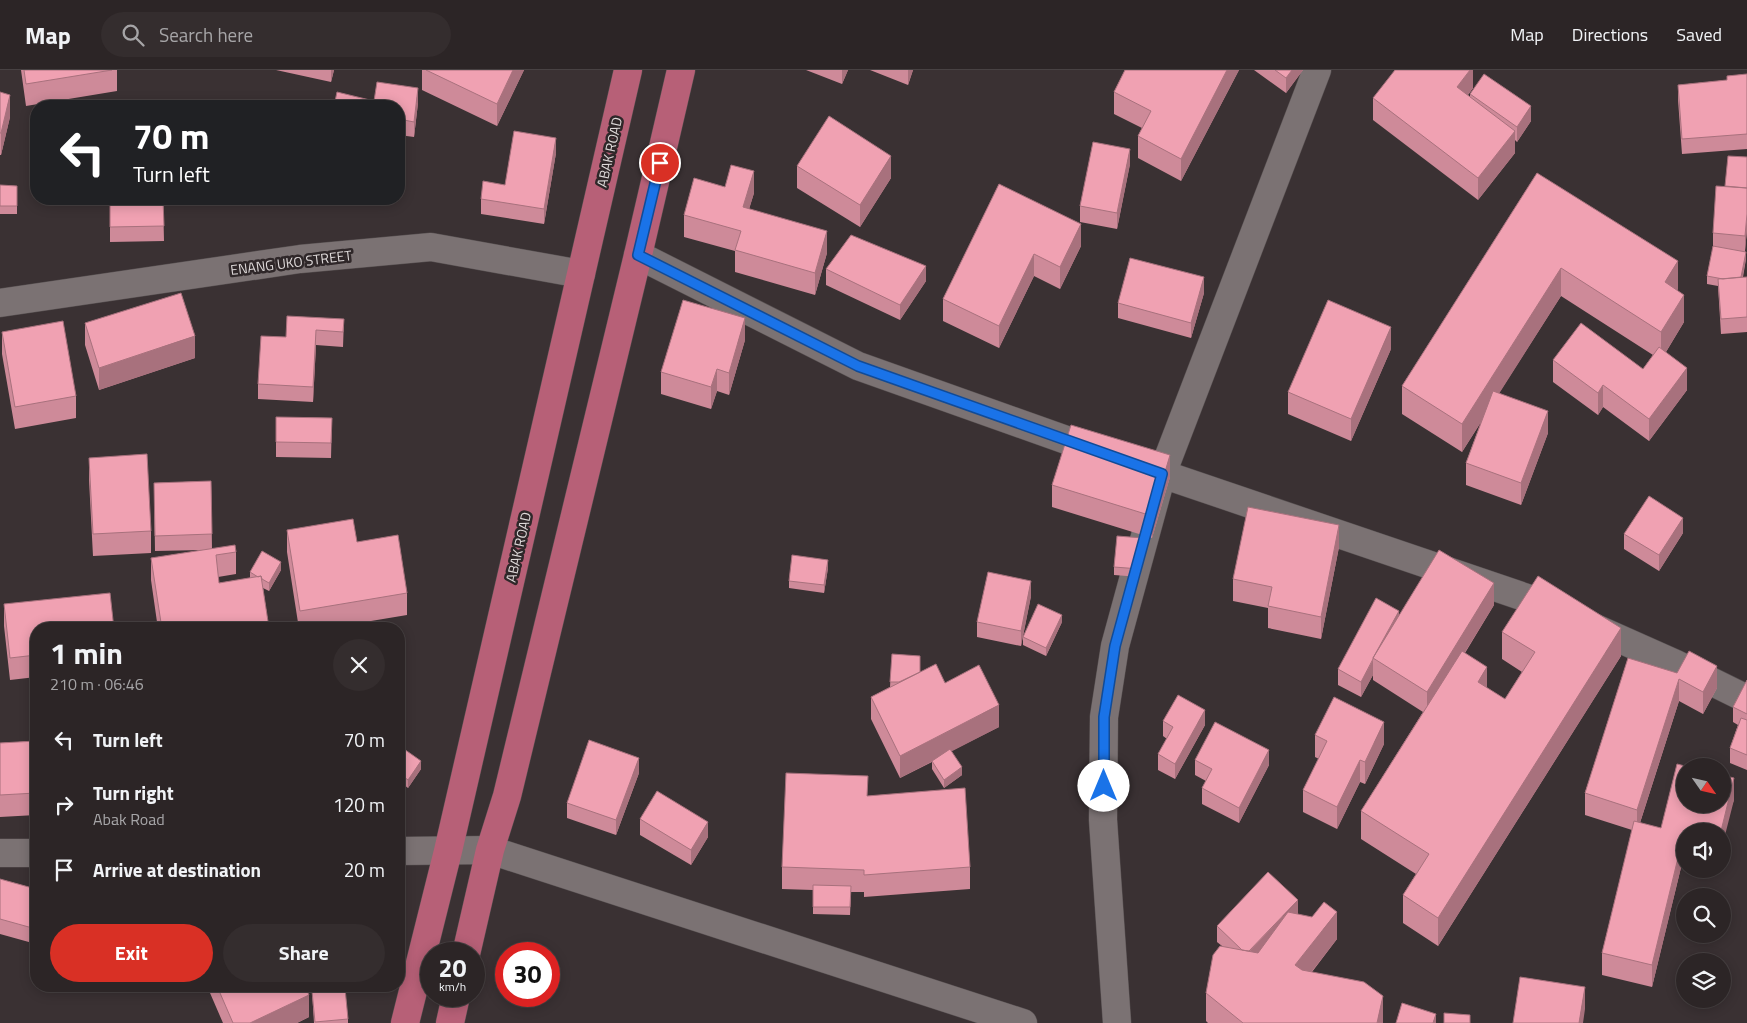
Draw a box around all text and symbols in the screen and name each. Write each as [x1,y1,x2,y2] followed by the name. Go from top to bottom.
[101,12,451,57] search box
[25,17,71,53] text: Map
[159,20,253,49] text: Search here
[119,21,147,49] icon: search
[1510,21,1544,48] text: Map
[1572,21,1648,48] text: Directions
[1676,21,1722,48] text: Saved
[133,109,209,163] text: 70 m
[591,115,627,189] street label: ABAK ROAD
[50,120,115,185] icon: left
[639,142,681,184] pin
[646,149,674,177] icon: arrive
[133,157,210,191] text: Turn left
[229,244,354,280] street label: ENANG UKO STREET
[500,510,536,584] street label: ABAK ROAD
[50,630,123,676] text: 1 min
[333,639,385,691] button: close
[50,672,144,696] text: 210 m · 06:46
[93,725,163,754] text: Turn left
[344,725,385,754] text: 70 m
[50,726,78,754] icon: left
[1676,758,1731,812] north arrow
[1676,758,1731,1008] map controls
[1077,759,1129,811] position arrow
[93,778,174,807] text: Turn right
[333,790,385,819] text: 120 m
[50,791,78,819] icon: right
[93,807,165,831] text: Abak Road
[1676,823,1731,878] button: sound
[93,855,261,884] text: Arrive at destination
[344,855,385,884] text: 20 m
[50,856,78,884] icon: arrive
[1676,888,1731,943] button: search
[50,924,213,982] button: Exit
[223,924,385,982] button: Share
[495,942,560,1007] speed limit sign: 30
[438,949,467,987] text: 20
[1676,953,1731,1008] button: layers
[439,977,466,996] text: km/h

